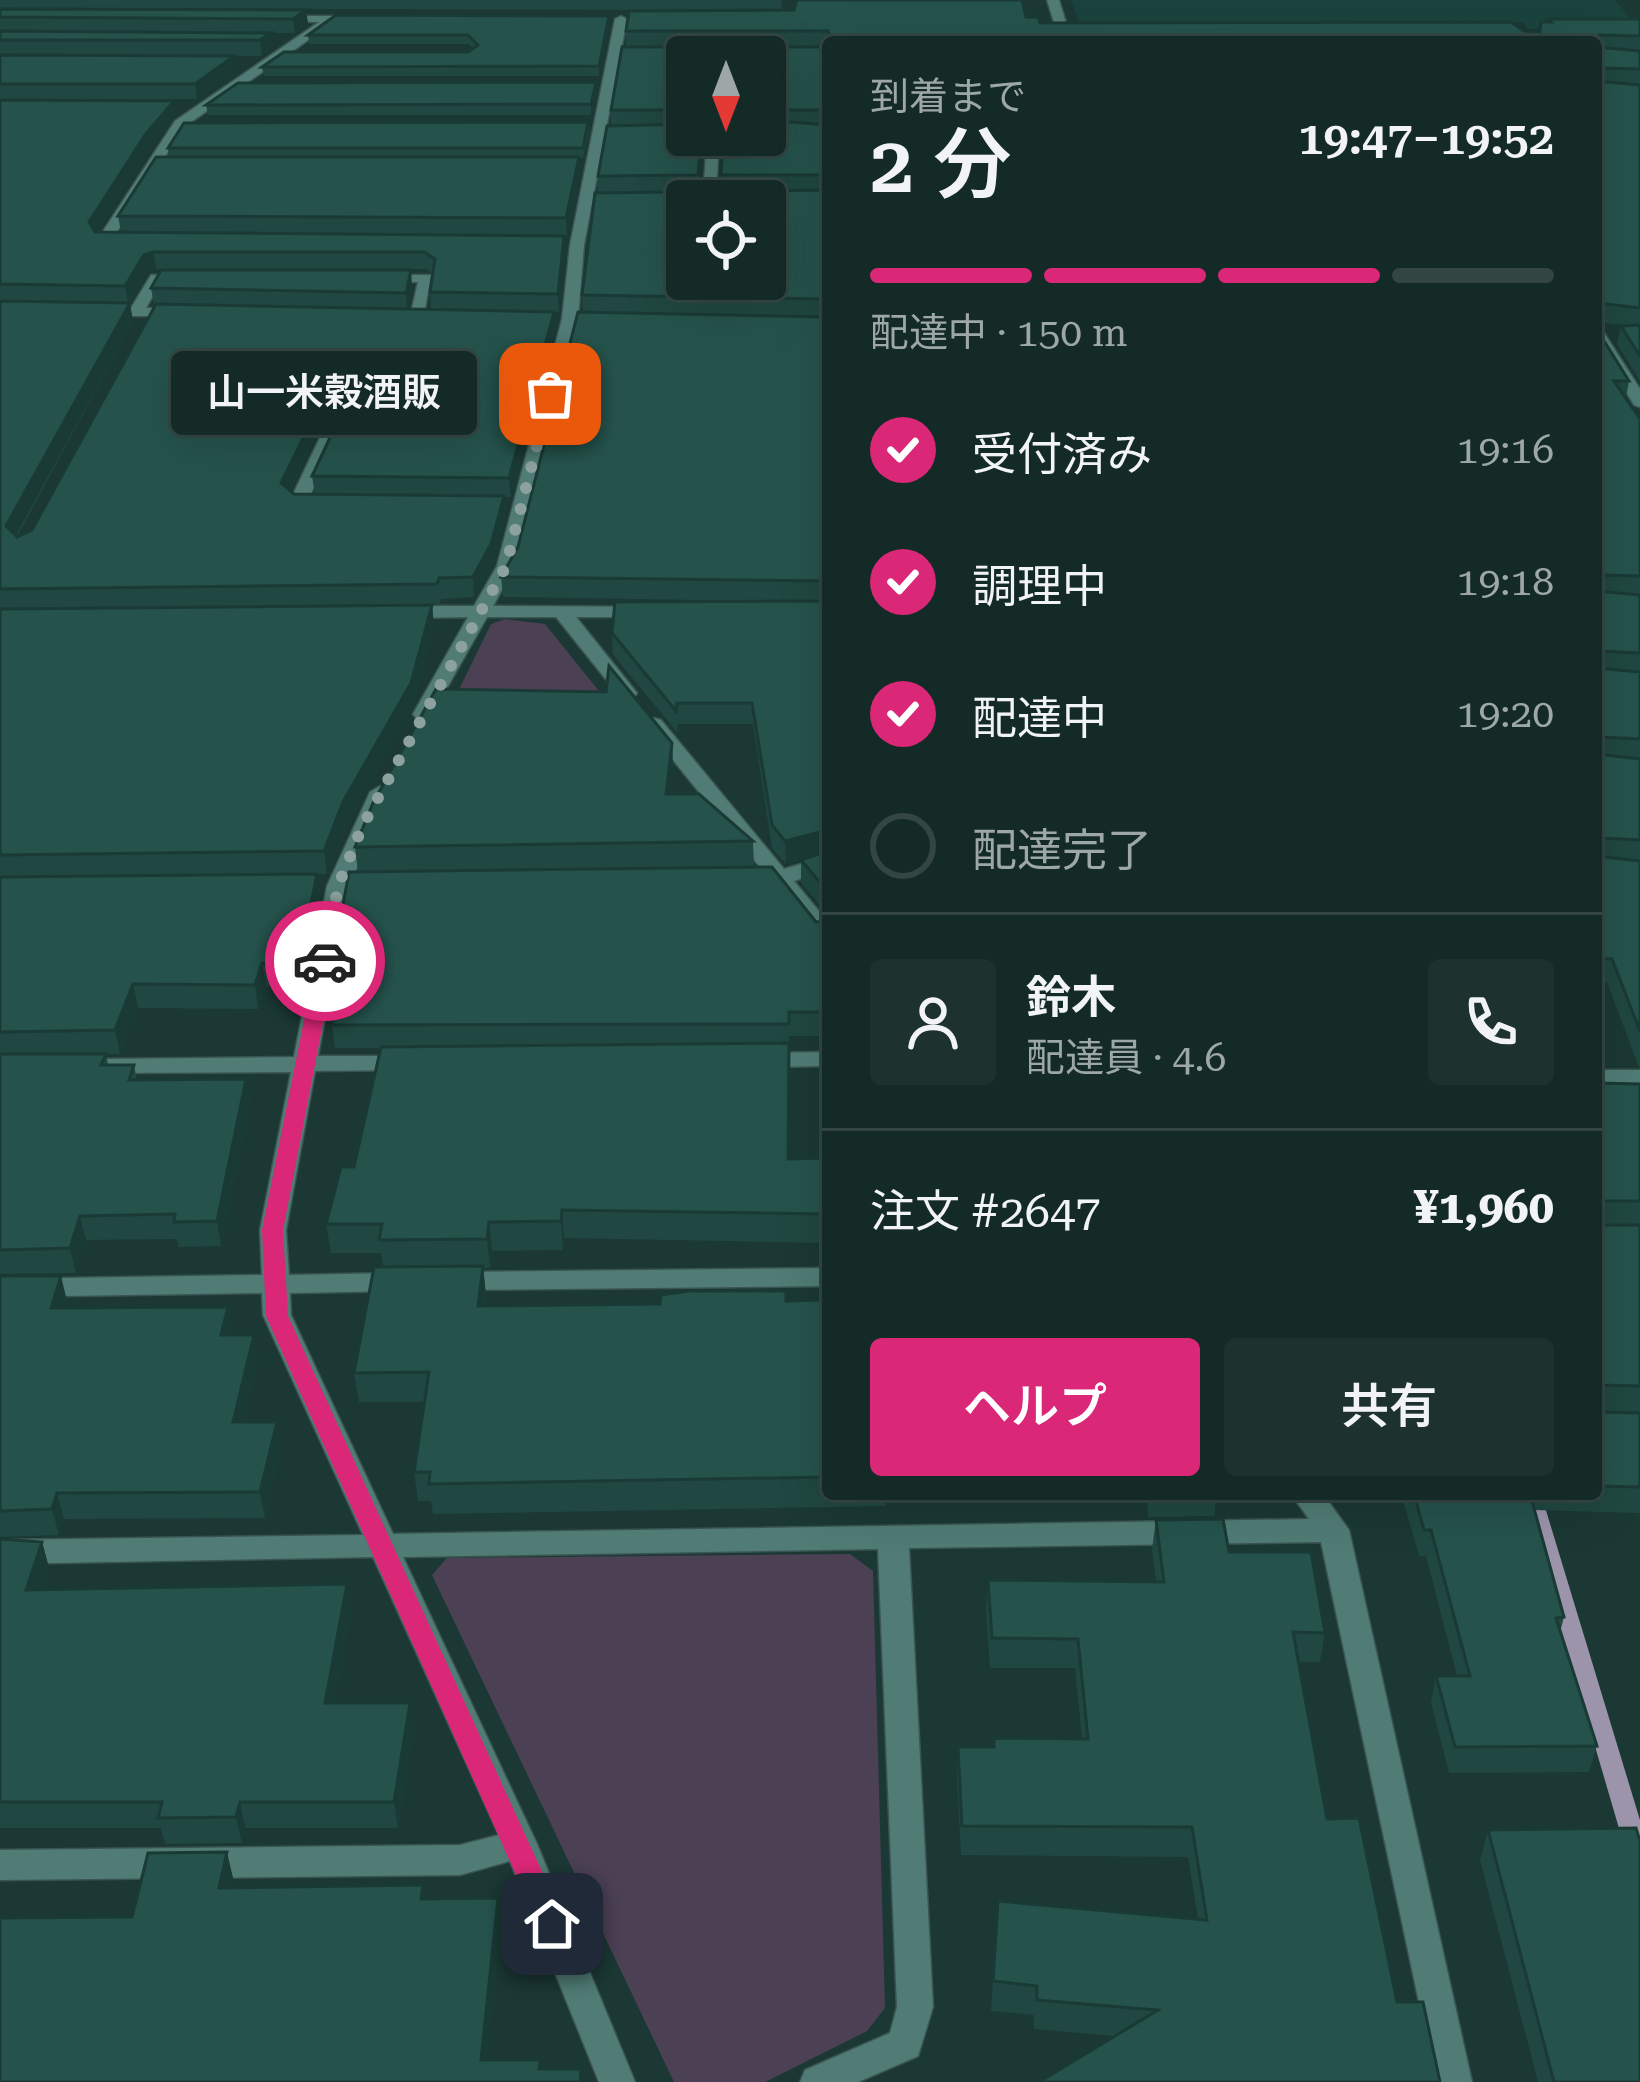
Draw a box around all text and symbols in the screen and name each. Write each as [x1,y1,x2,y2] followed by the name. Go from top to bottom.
[666,36,786,156] north arrow
[666,36,786,300] map controls
[870,74,1026,120] text: 到着まで
[1298,112,1554,165] text: 19:47–19:52
[870,120,1011,211] text: 2 分
[666,180,786,300] button: locate
[870,310,1128,356] text: 配達中 · 150 m
[499,343,601,445] pin
[172,352,478,436] callout: 山一米穀酒販
[517,361,583,427] icon: bag
[207,370,441,416] text: 山一米穀酒販
[870,417,936,483] icon: check
[1457,427,1554,473] text: 19:16
[972,428,1152,481] text: 受付済み
[870,549,936,615] icon: check
[1457,559,1554,605] text: 19:18
[972,560,1107,613] text: 調理中
[870,681,936,747] icon: check
[1457,691,1554,737] text: 19:20
[972,692,1107,745] text: 配達中
[972,824,1152,877] text: 配達完了
[265,901,385,1021] courier
[292,928,358,994] icon: car
[870,959,996,1085] button: person
[1428,959,1554,1085] button: phone
[1026,971,1116,1024] text: 鈴木
[1026,1035,1226,1081] text: 配達員 · 4.6
[1413,1181,1554,1234] text: ¥1,960
[870,1185,1100,1238] text: 注文 #2647
[870,1338,1200,1476] button: ヘルプ
[1224,1338,1554,1476] button: 共有
[501,1873,603,1975] pin
[519,1891,585,1957] icon: home

